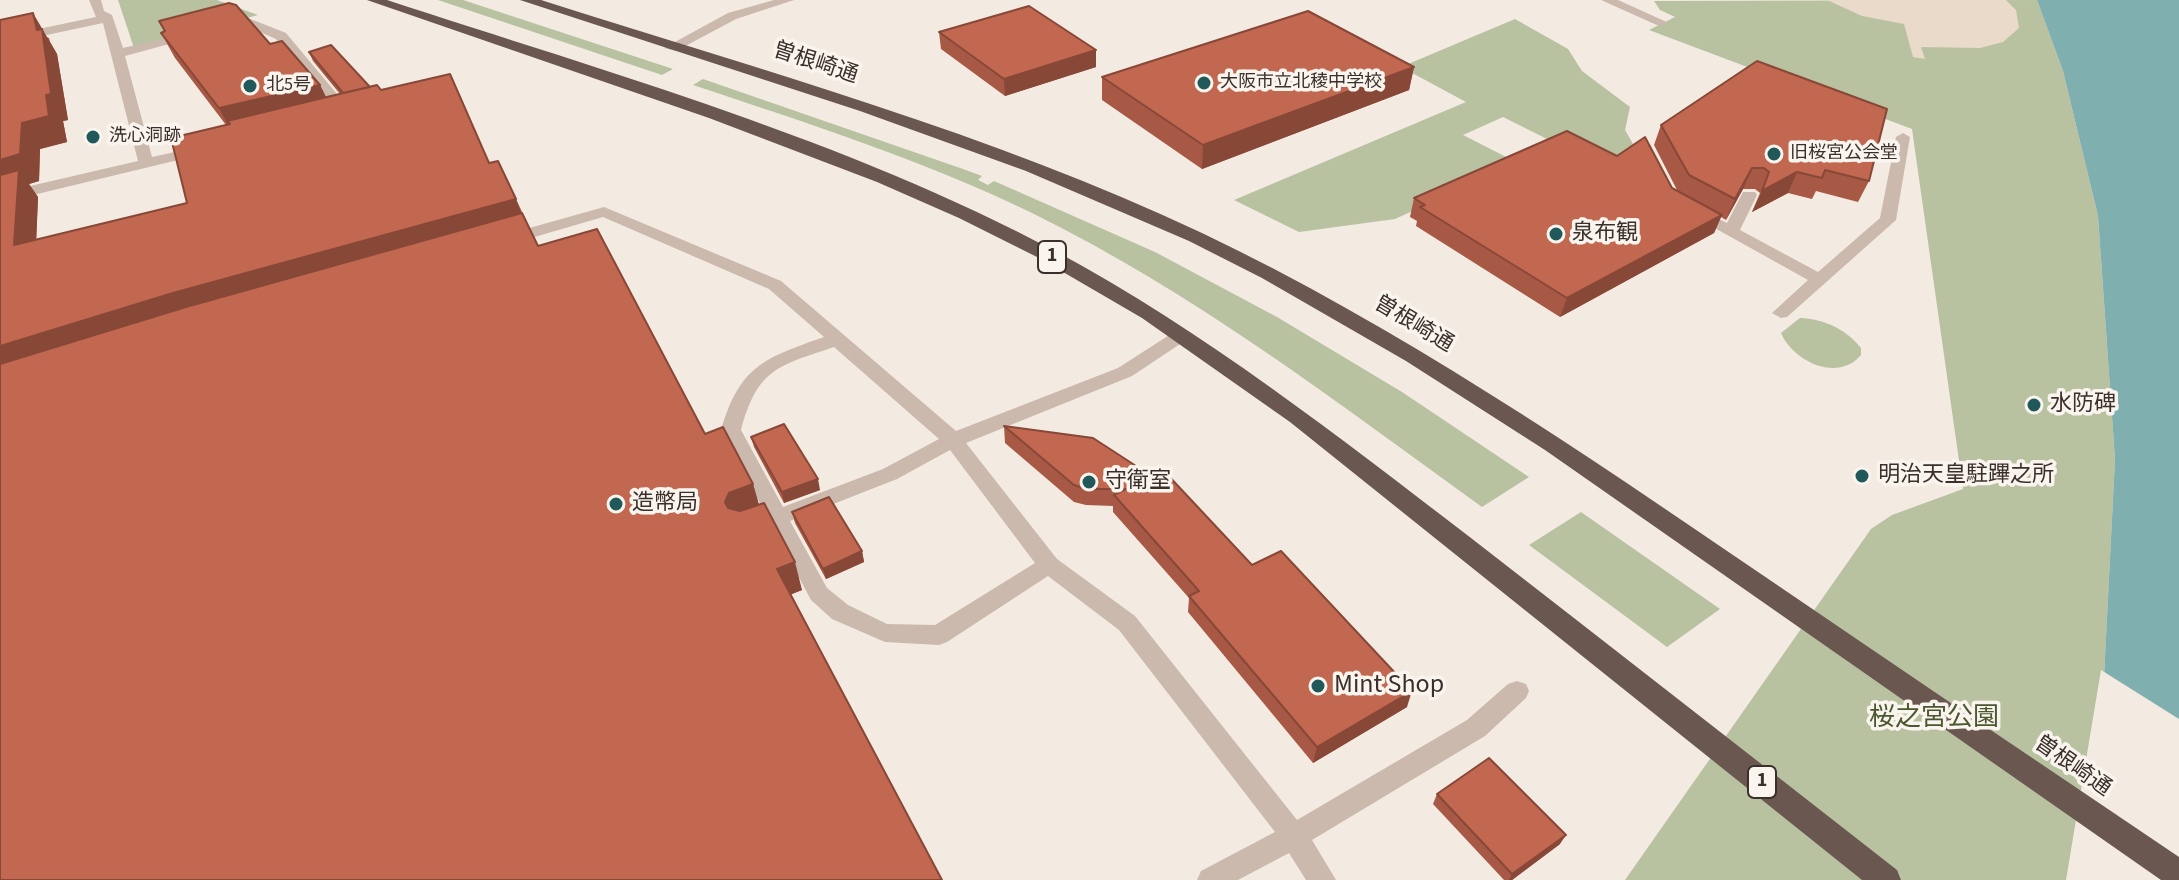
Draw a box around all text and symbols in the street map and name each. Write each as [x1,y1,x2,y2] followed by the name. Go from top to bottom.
[769,38,861,90] street label: 曽根崎通
[1220,72,1382,94] place label: 大阪市立北稜中学校
[1195,74,1213,92] marker: 大阪市立北稜中学校
[266,75,311,97] place label: 北5号
[241,77,259,95] marker: 北5号
[109,126,181,148] place label: 洗心洞跡
[84,128,102,146] marker: 洗心洞跡
[1790,143,1898,165] place label: 旧桜宮公会堂
[1765,145,1783,163] marker: 旧桜宮公会堂
[1572,221,1638,247] place label: 泉布観
[1547,225,1565,243] marker: 泉布観
[1038,241,1066,273] road number: 1
[1368,291,1458,359] street label: 曽根崎通
[2050,392,2116,418] place label: 水防碑
[2025,396,2043,414] marker: 水防碑
[1878,463,2054,489] place label: 明治天皇駐蹕之所
[1853,467,1871,485] marker: 明治天皇駐蹕之所
[1105,469,1171,495] place label: 守衛室
[1080,473,1098,491] marker: 守衛室
[632,491,698,517] place label: 造幣局
[607,495,625,513] marker: 造幣局
[1334,670,1444,702] place label: Mint Shop
[1309,677,1327,695] marker: Mint Shop
[1869,703,1999,735] park label: 桜之宮公園
[2028,731,2116,803] street label: 曽根崎通
[1748,766,1776,798] road number: 1

